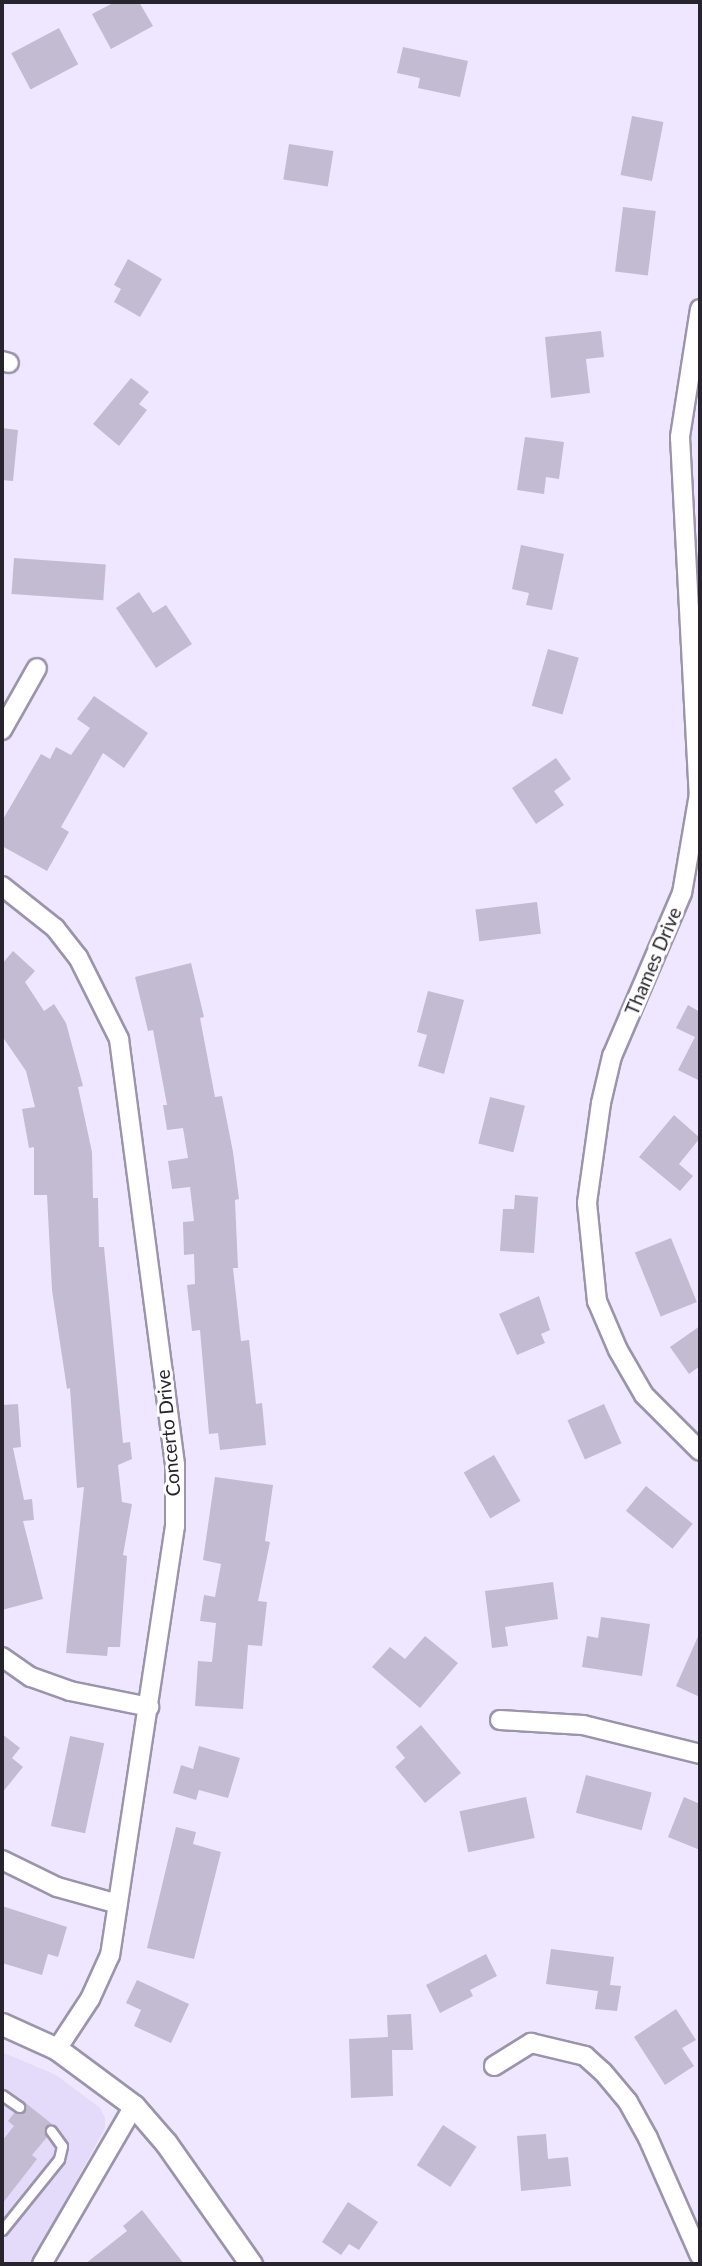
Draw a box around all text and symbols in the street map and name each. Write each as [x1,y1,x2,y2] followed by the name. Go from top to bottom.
[620,904,686,1018] street label: Thames Drive
[151,1369,185,1497] street label: Concerto Drive

